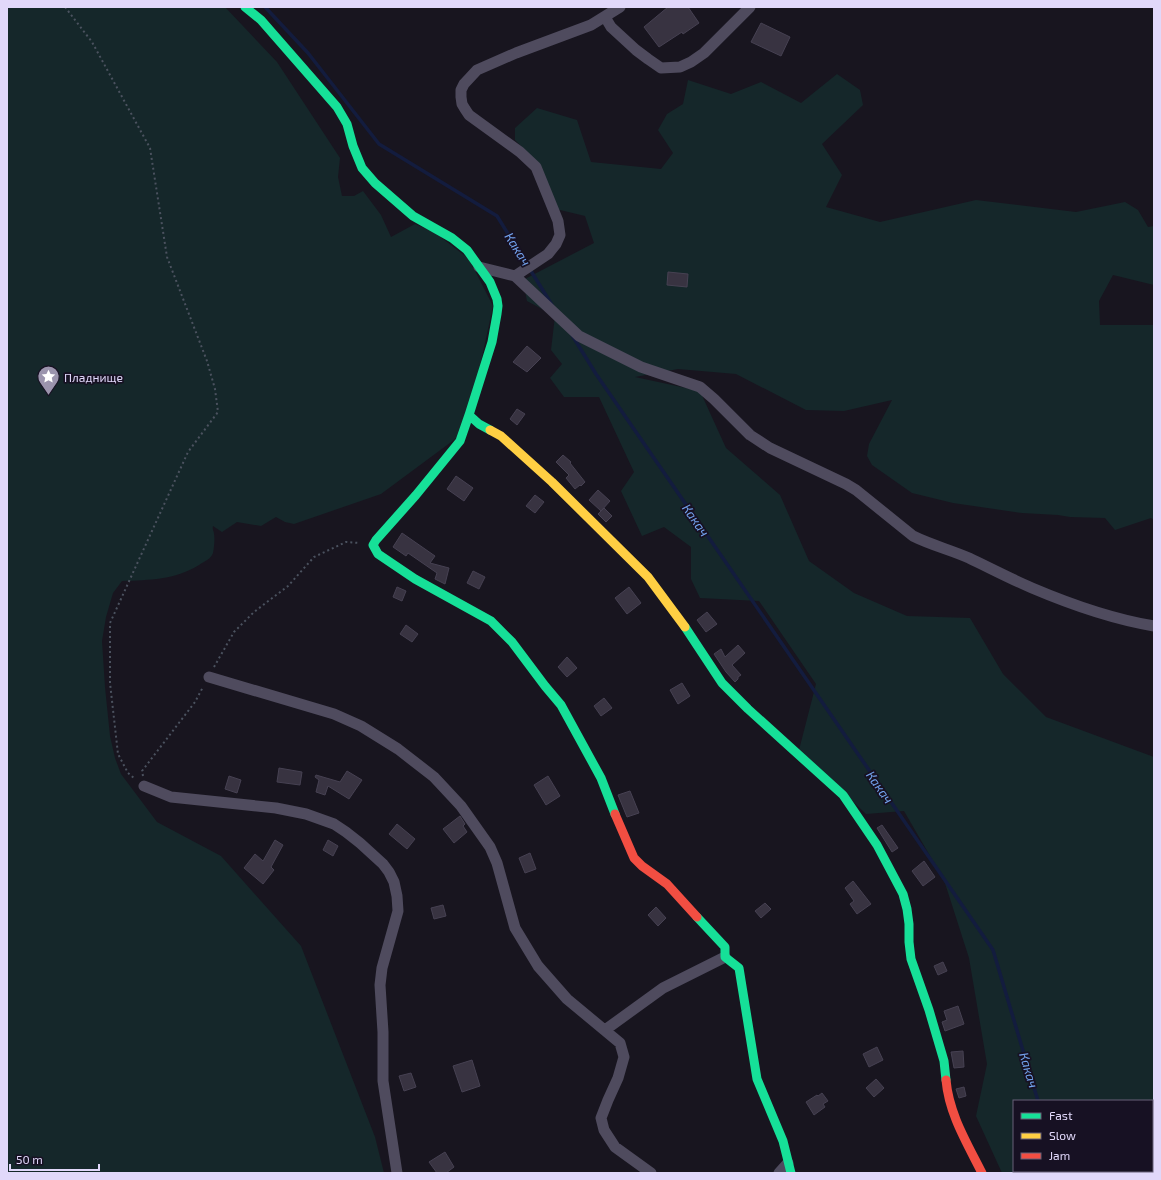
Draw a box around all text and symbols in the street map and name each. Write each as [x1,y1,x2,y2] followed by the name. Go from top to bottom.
[502,229,534,269] water label: Какач
[35,364,61,397] place icon: Пладнище
[64,370,123,384] place label: Пладнище
[679,500,713,540] water label: Какач
[863,767,897,807] water label: Какач
[1016,1050,1042,1090] water label: Какач
[1013,1100,1153,1172] legend
[1049,1108,1073,1122] text: Fast
[1049,1128,1076,1142] text: Slow
[10,1146,99,1172] scale bar
[1049,1148,1070,1162] text: Jam
[16,1152,43,1166] text: 50 m

